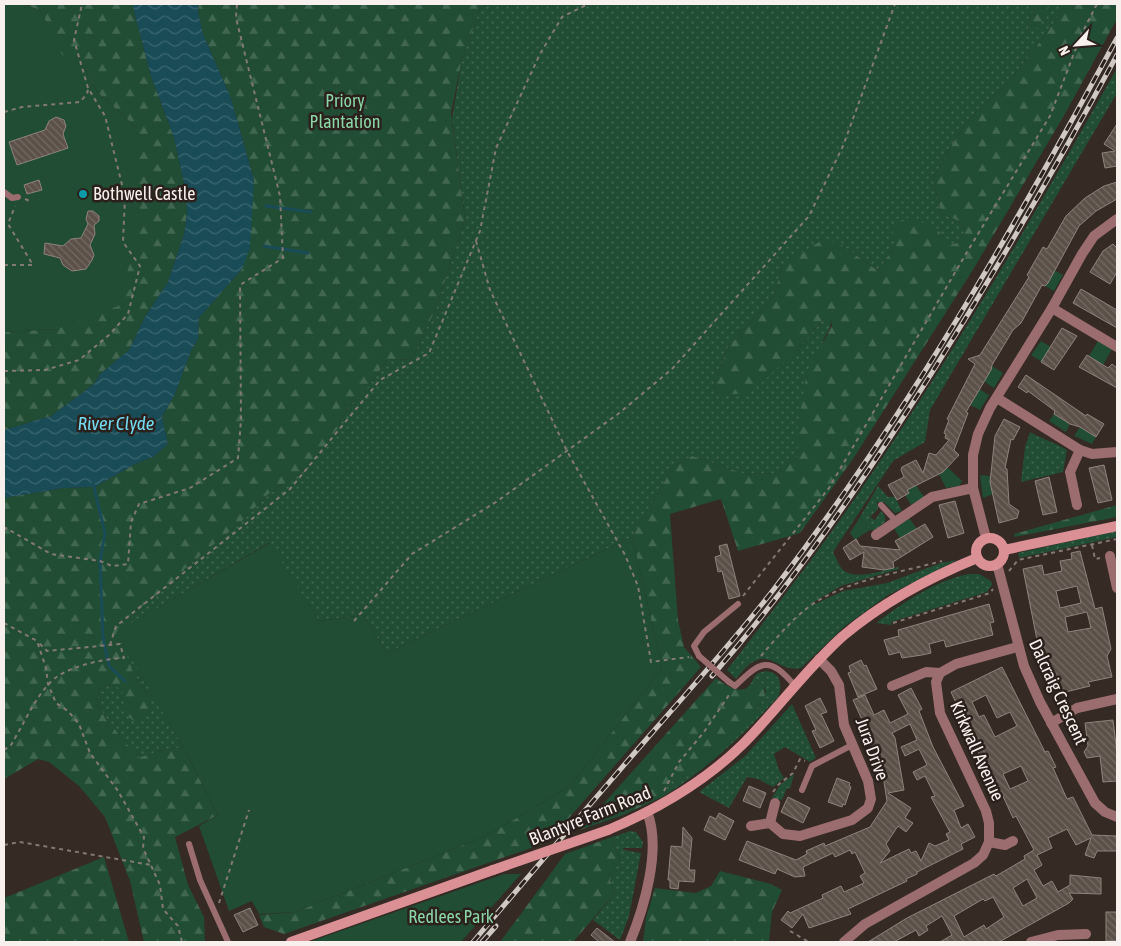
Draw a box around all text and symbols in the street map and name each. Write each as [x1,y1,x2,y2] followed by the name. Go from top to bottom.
[1051,20,1101,70] north arrow
[1055,43,1073,58] text: N
[310,90,380,132] park label: Priory Plantation
[93,183,195,204] place label: Bothwell Castle
[77,188,89,200] marker: Bothwell Castle
[77,412,155,434] water label: River Clyde
[1025,636,1092,748] street label: Dalcraig Crescent
[946,698,1009,804] street label: Kirkwall Avenue
[851,715,893,783] street label: Jura Drive
[526,782,654,849] street label: Blantyre Farm Road
[408,906,494,927] park label: Redlees Park

